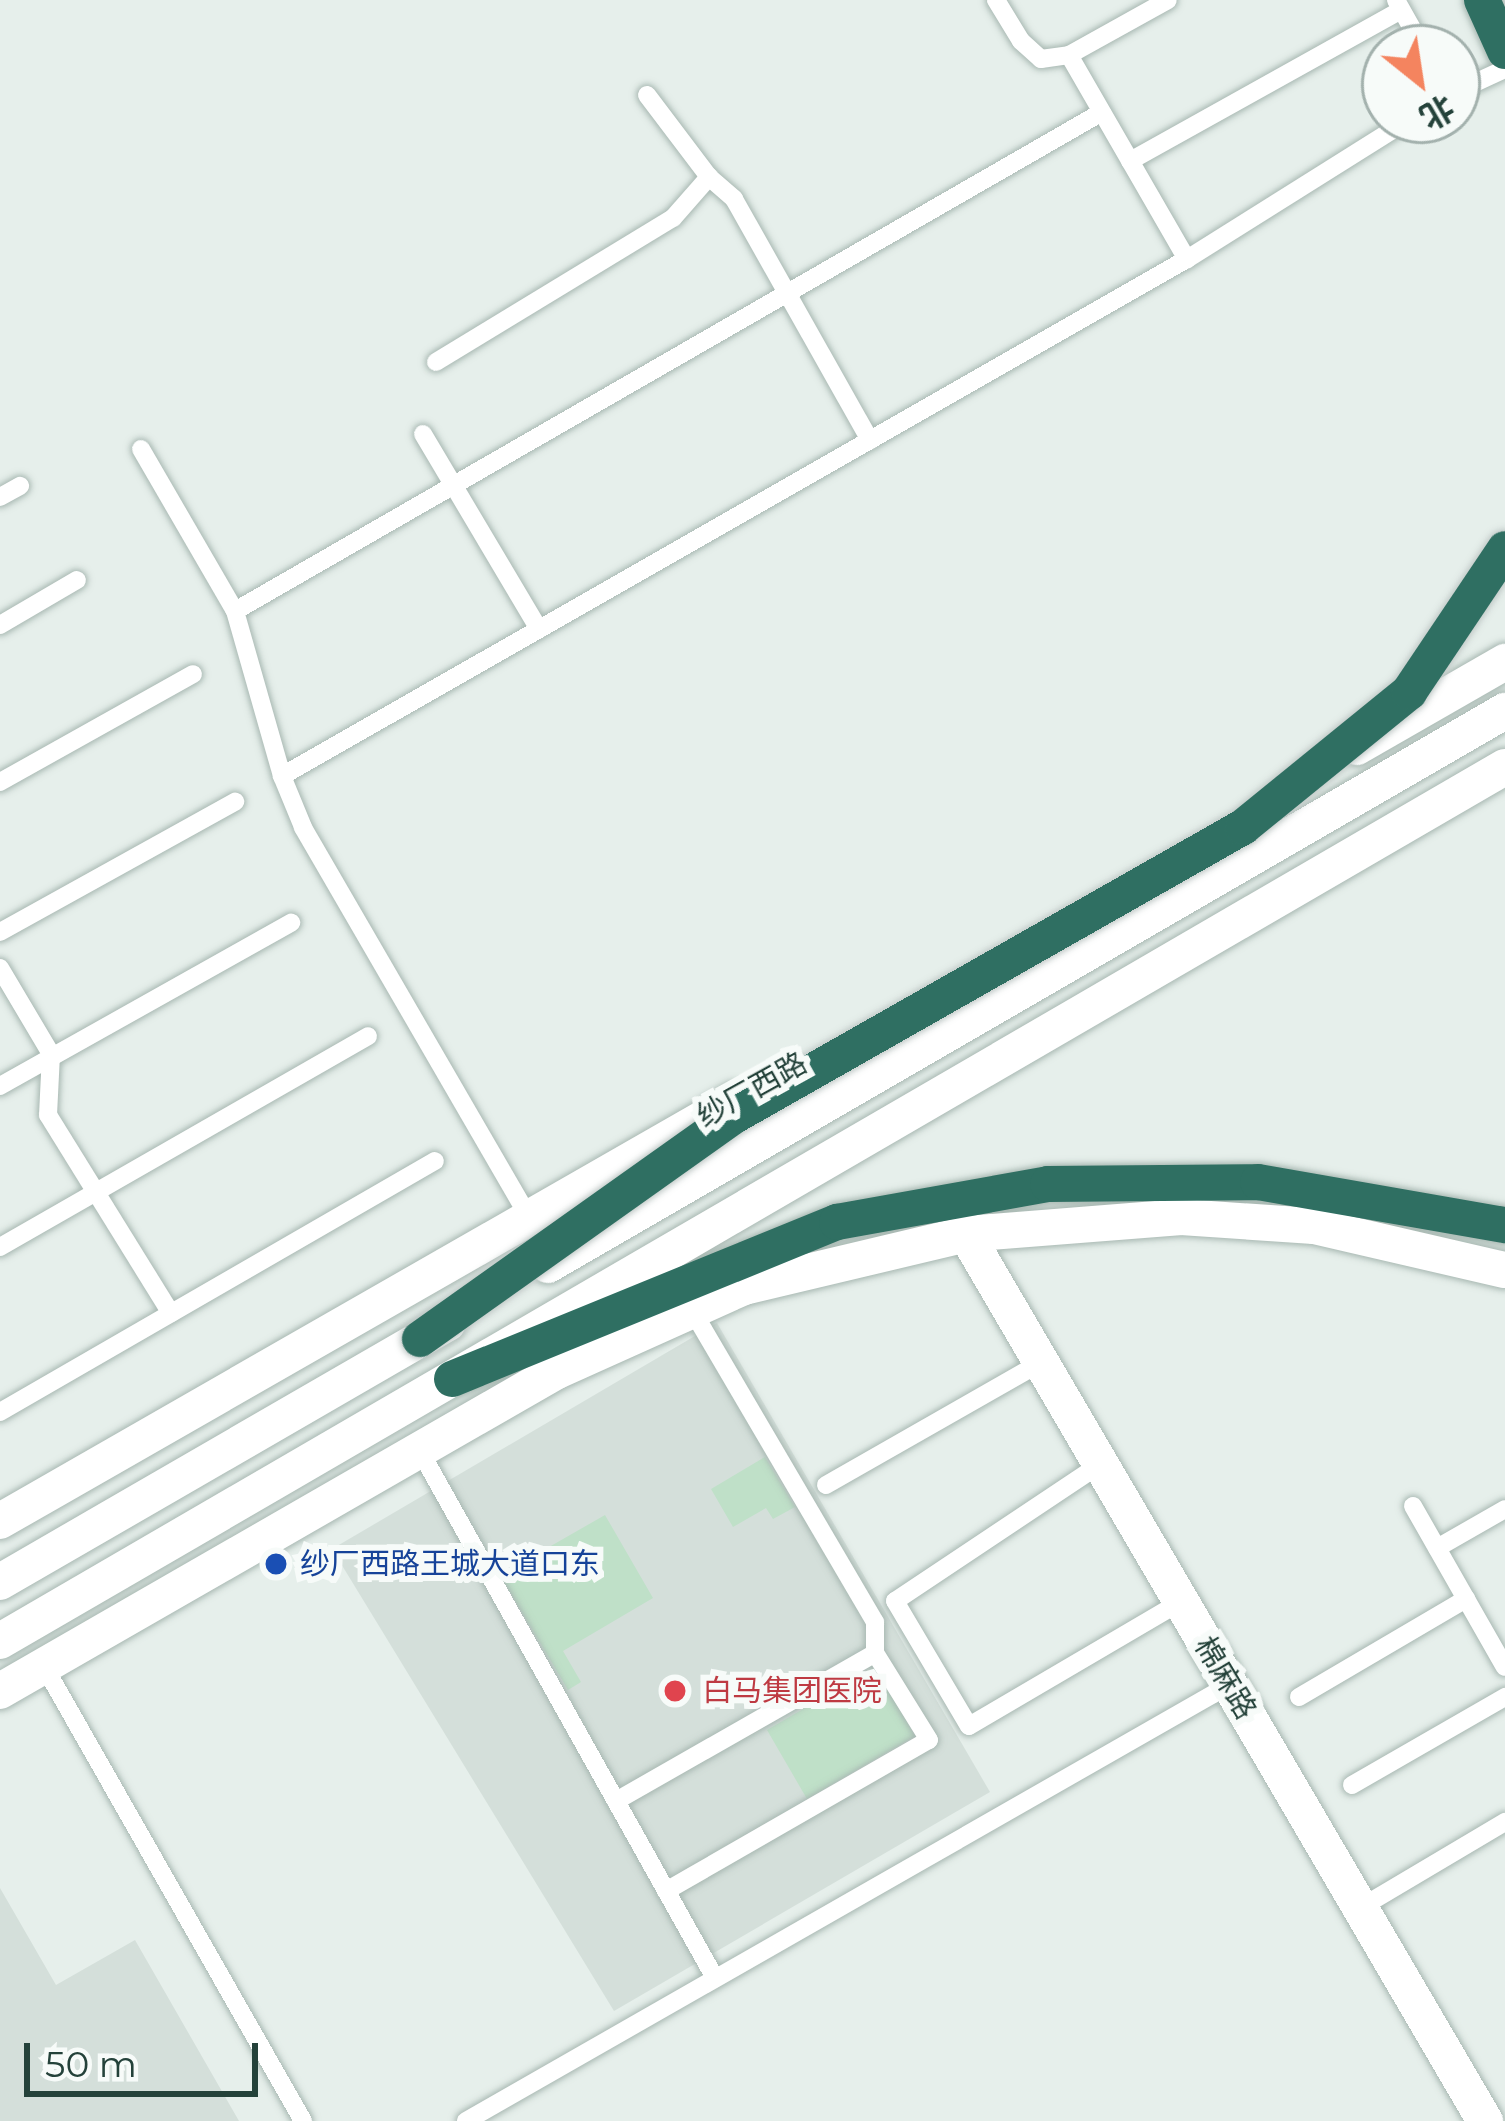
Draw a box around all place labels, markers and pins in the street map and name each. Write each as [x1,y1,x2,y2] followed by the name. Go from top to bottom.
[300,1546,600,1582] place label: 纱厂西路王城大道口东
[263,1551,289,1577] marker: 纱厂西路王城大道口东
[702,1673,882,1709] place label: 白马集团医院
[659,1675,691,1707] marker: 白马集团医院

